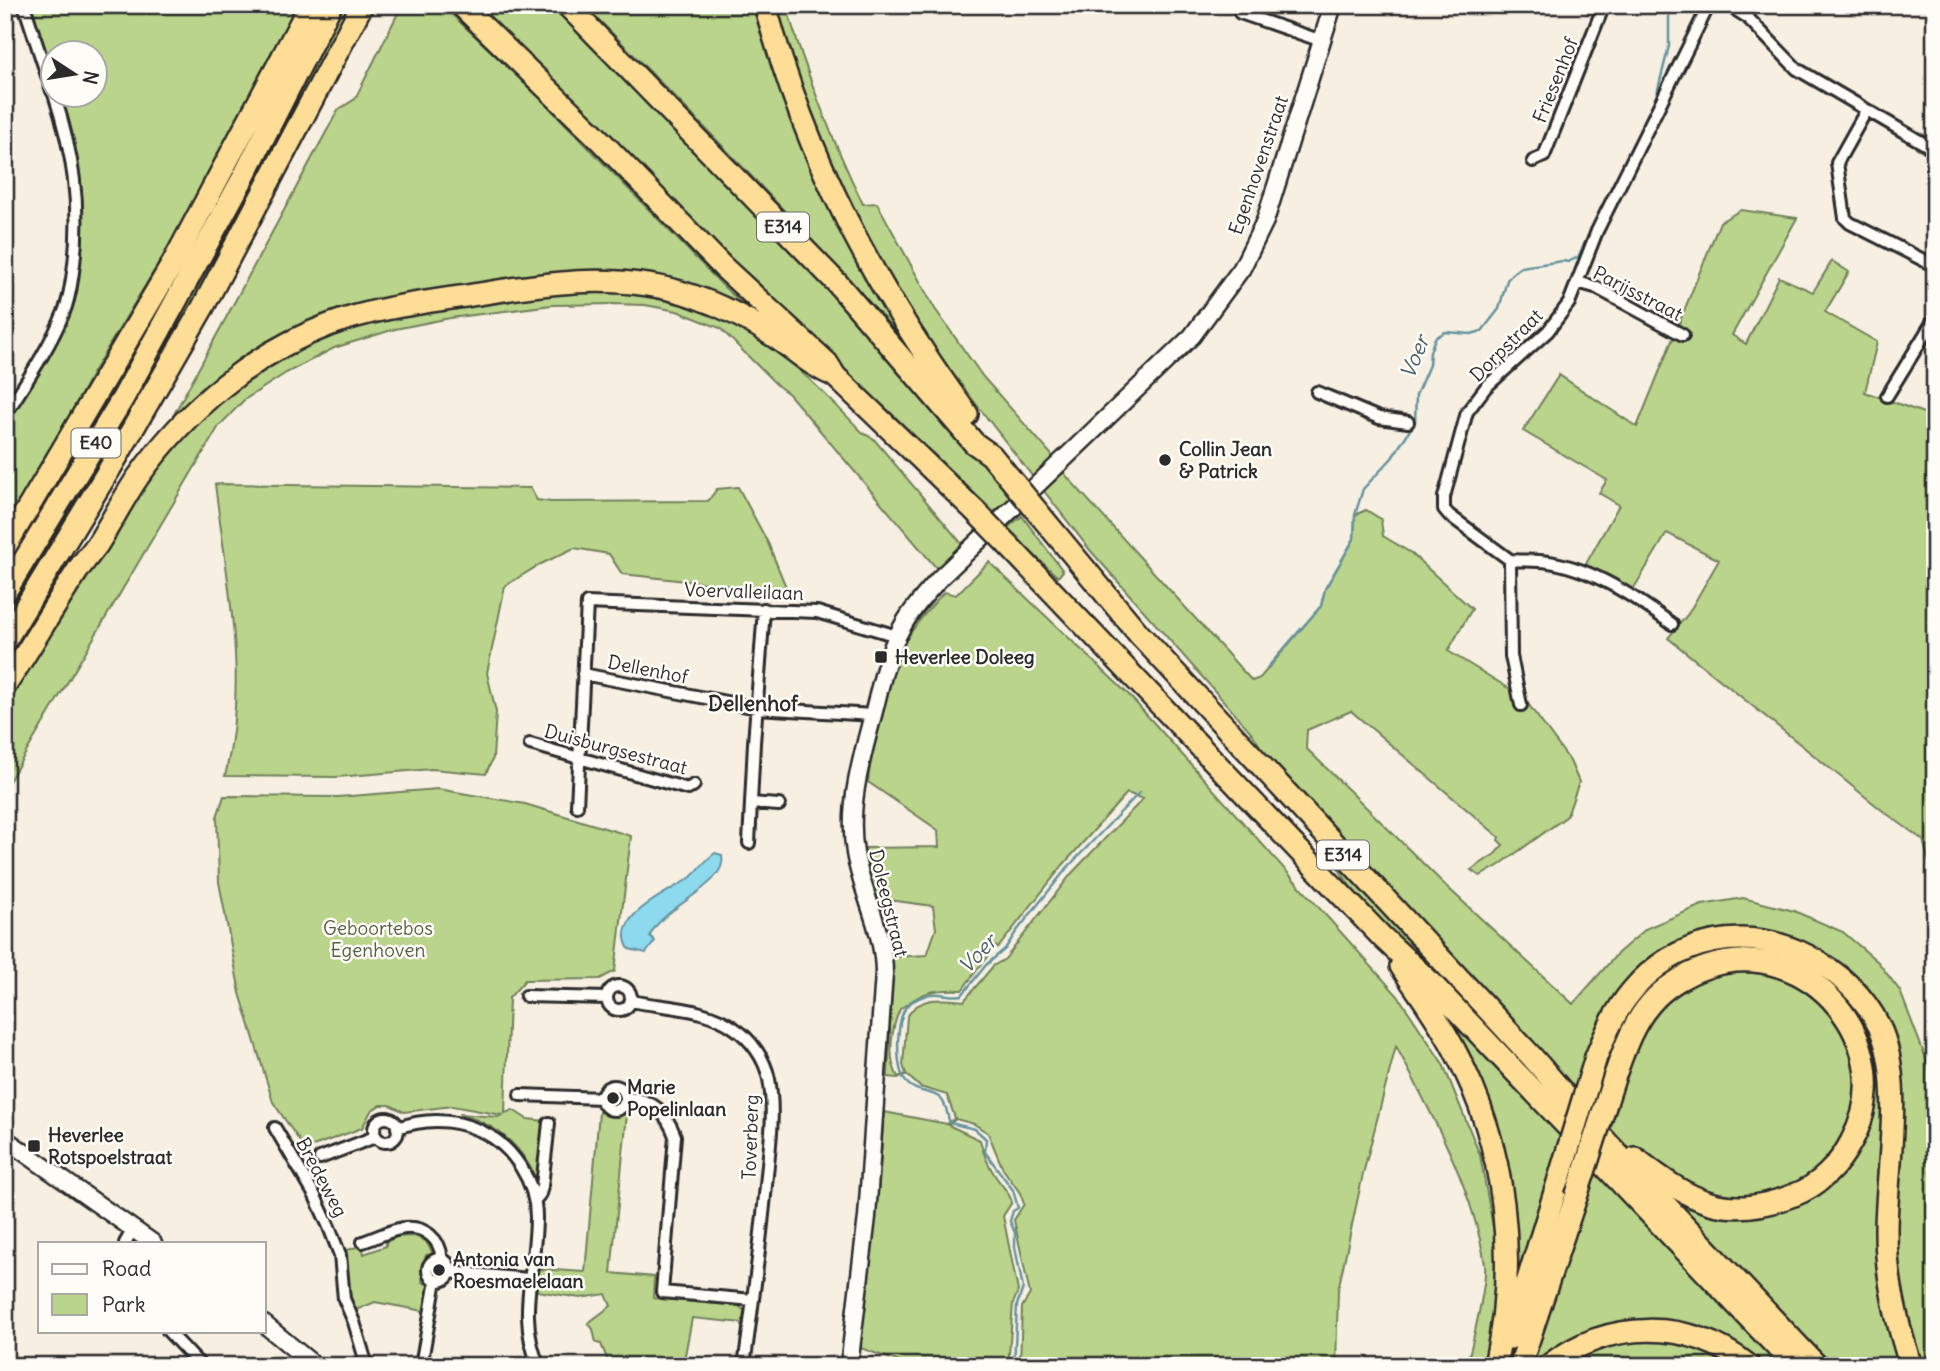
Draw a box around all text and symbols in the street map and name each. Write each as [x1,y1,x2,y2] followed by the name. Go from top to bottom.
[1527,33,1583,126] street label: Friesenhof
[38,38,108,108] north arrow
[78,69,104,86] text: N
[1223,92,1293,238] street label: Egenhovenstraat
[757,212,809,242] road number: E314
[1589,260,1687,326] street label: Parijsstraat
[1465,304,1547,386] street label: Dorpstraat
[1394,329,1436,382] water label: Voer
[72,428,120,458] road number: E40
[1179,437,1272,483] place label: Collin Jean & Patrick
[1157,452,1173,468] marker: Collin Jean & Patrick
[684,577,804,605] street label: Voervalleilaan
[895,645,1035,669] place label: Heverlee Doleeg
[606,649,691,689] street label: Dellenhof
[873,649,889,665] marker: Heverlee Doleeg
[708,690,799,717] district label: Dellenhof
[542,718,690,780] street label: Duisburgsestraat
[1317,840,1369,870] road number: E314
[864,847,914,959] street label: Doleegstraat
[323,916,433,962] park label: Geboortebos Egenhoven
[953,927,1004,979] water label: Voer
[627,1075,726,1121] place label: Marie Popelinlaan
[605,1090,621,1106] marker: Marie Popelinlaan
[737,1094,763,1180] street label: Toverberg
[48,1123,173,1169] place label: Heverlee Rotspoelstraat
[291,1133,353,1221] street label: Bredeweg
[26,1138,42,1154] marker: Heverlee Rotspoelstraat
[38,1242,266,1332] legend
[453,1247,584,1293] place label: Antonia van Roesmaelelaan
[102,1255,151,1282] text: Road
[431,1262,447,1278] marker: Antonia van Roesmaelelaan
[102,1291,145,1318] text: Park

